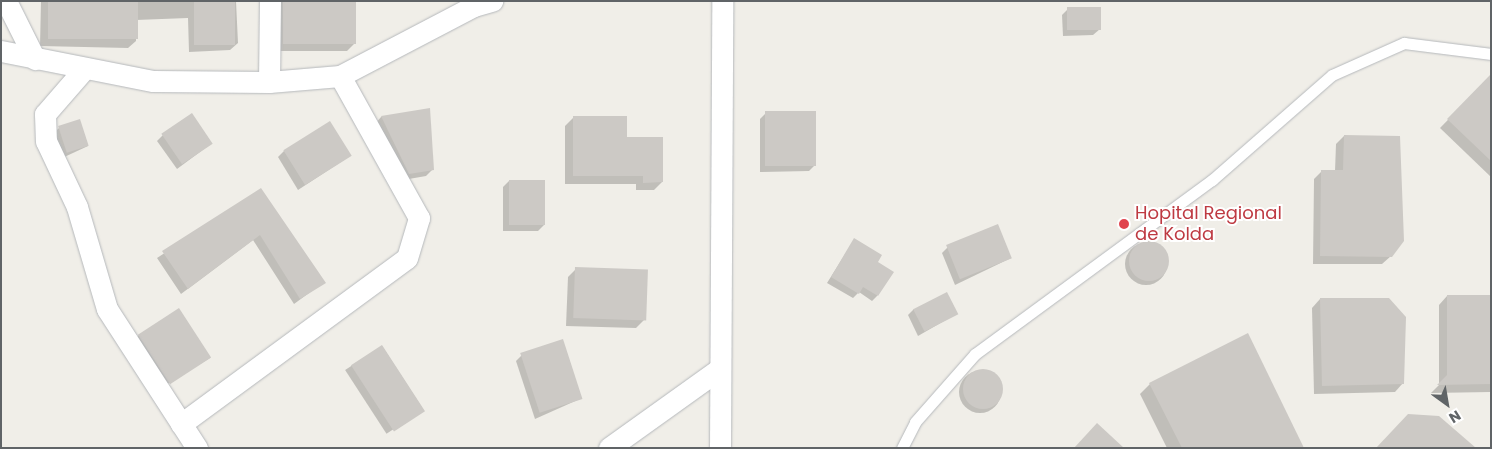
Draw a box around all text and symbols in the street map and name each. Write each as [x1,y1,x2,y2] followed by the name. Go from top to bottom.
[1135,203,1282,245] place label: Hopital Regional de Kolda
[1117,217,1131,231] marker: Hopital Regional de Kolda
[1422,379,1472,429] north arrow
[1445,405,1465,428] text: N

